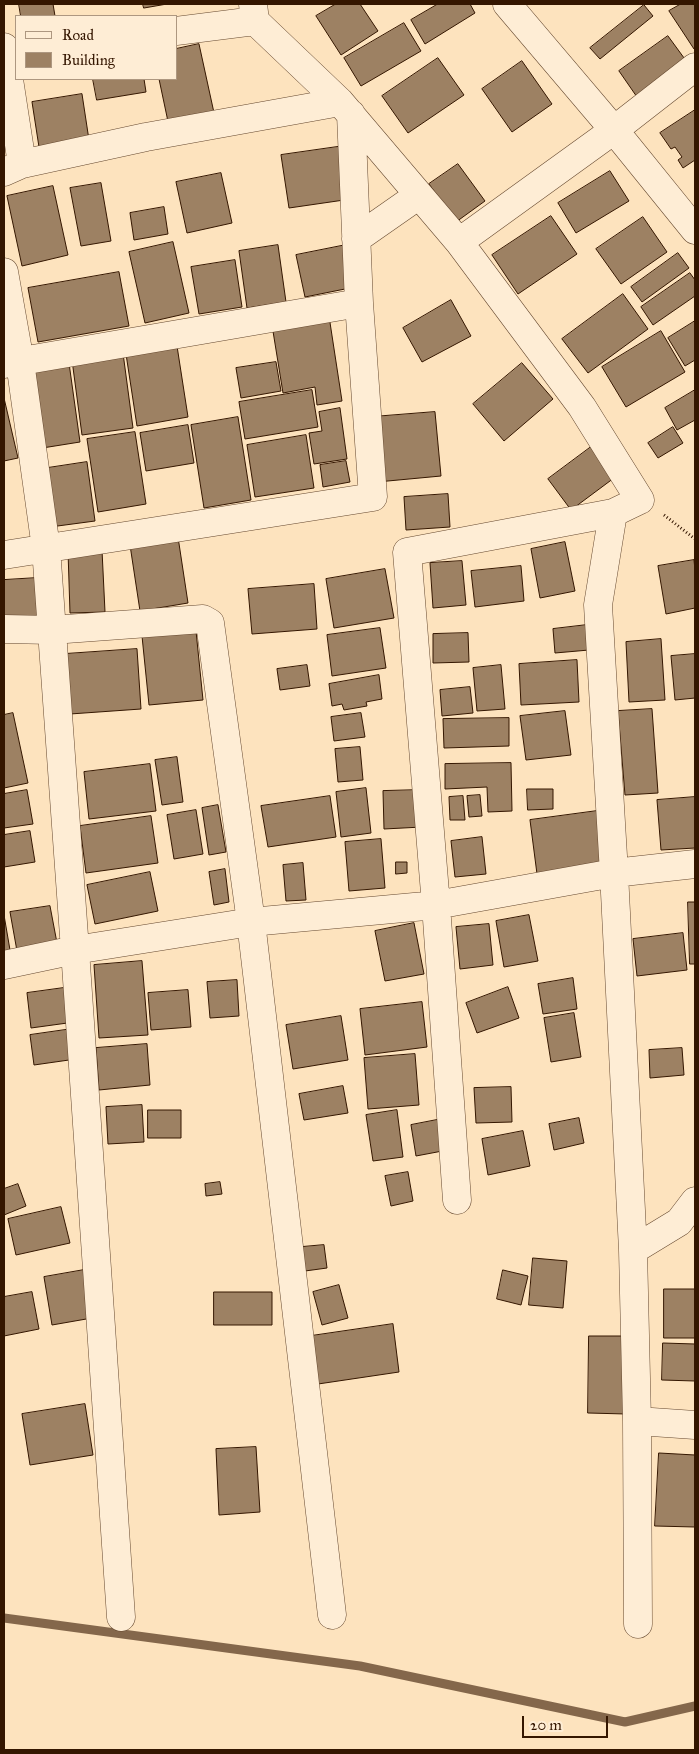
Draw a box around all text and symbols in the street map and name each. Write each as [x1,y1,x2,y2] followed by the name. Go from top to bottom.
[15,15,178,80] legend
[62,26,94,44] text: Road
[62,51,115,69] text: Building
[524,1706,610,1738] scale bar
[530,1716,562,1734] text: 20 m

